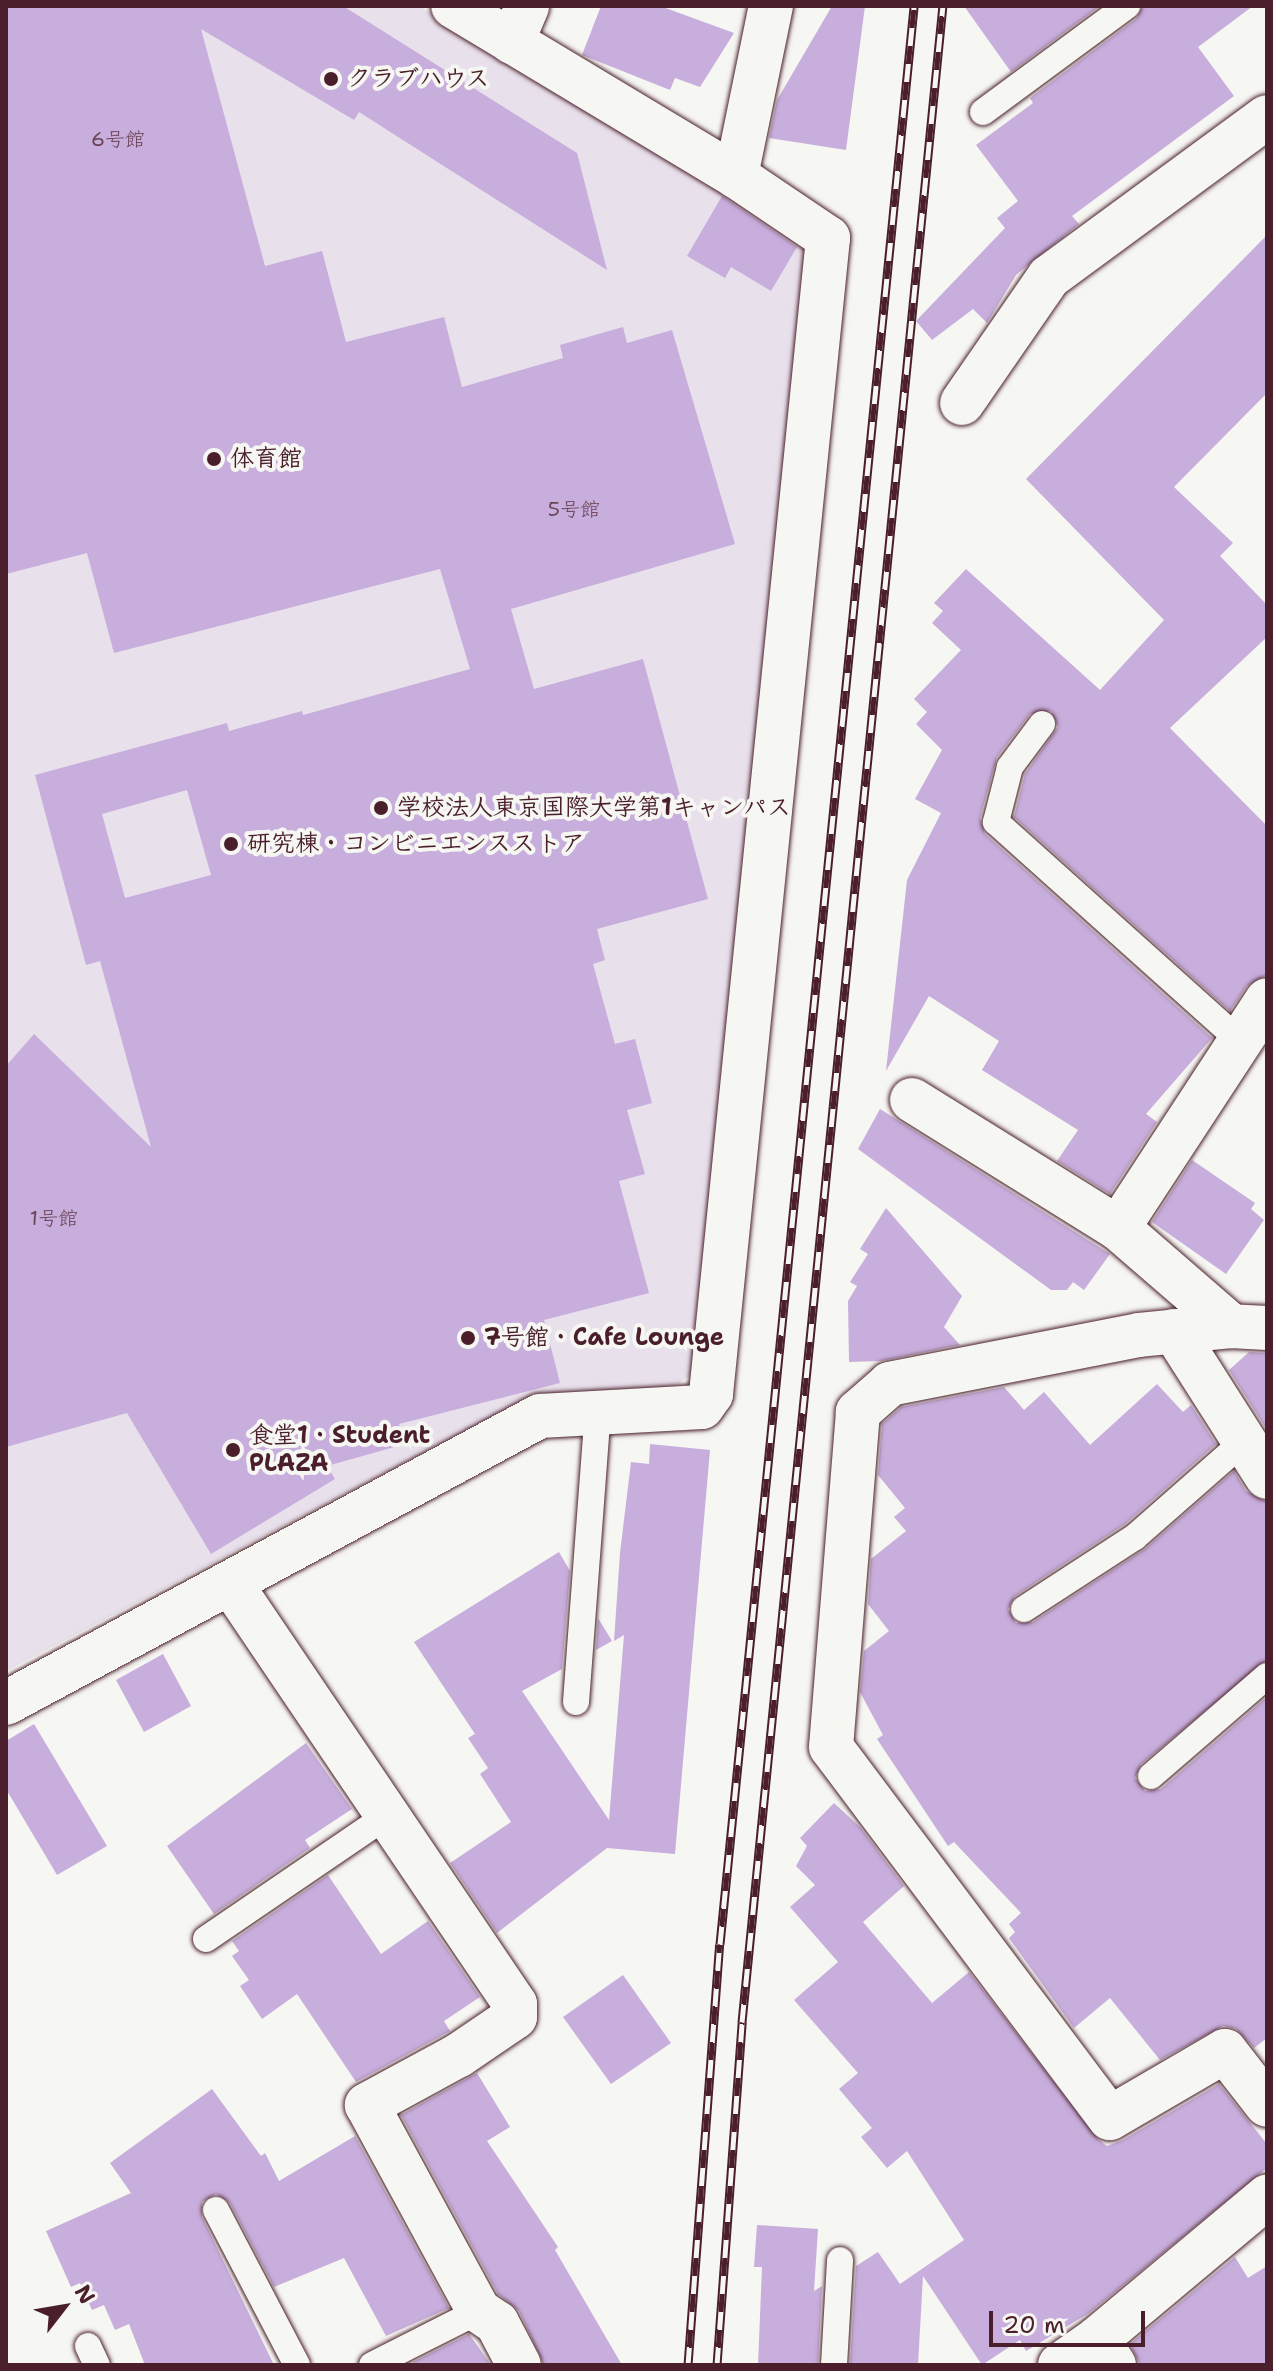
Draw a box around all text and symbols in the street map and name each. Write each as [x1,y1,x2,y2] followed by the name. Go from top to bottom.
[347,65,491,93] place label: クラブハウス
[322,70,340,88] marker: クラブハウス
[91,127,145,151] house number: 6号館
[230,445,302,473] place label: 体育館
[205,450,223,468] marker: 体育館
[548,497,600,521] house number: 5号館
[397,794,792,822] place label: 学校法人東京国際大学第1キャンパス
[372,799,390,817] marker: 学校法人東京国際大学第1キャンパス
[247,830,583,858] place label: 研究棟・コンビニエンスストア
[222,835,240,853] marker: 研究棟・コンビニエンスストア
[30,1206,78,1230] house number: 1号館
[484,1324,724,1352] place label: 7号館・Cafe Lounge
[459,1329,477,1347] marker: 7号館・Cafe Lounge
[249,1422,430,1478] place label: 食堂1・Student PLAZA
[224,1441,242,1459] marker: 食堂1・Student PLAZA
[24,2267,104,2347] north arrow
[68,2279,102,2309] text: N
[993,2295,1149,2345] scale bar
[1003,2309,1065,2341] text: 20 m

